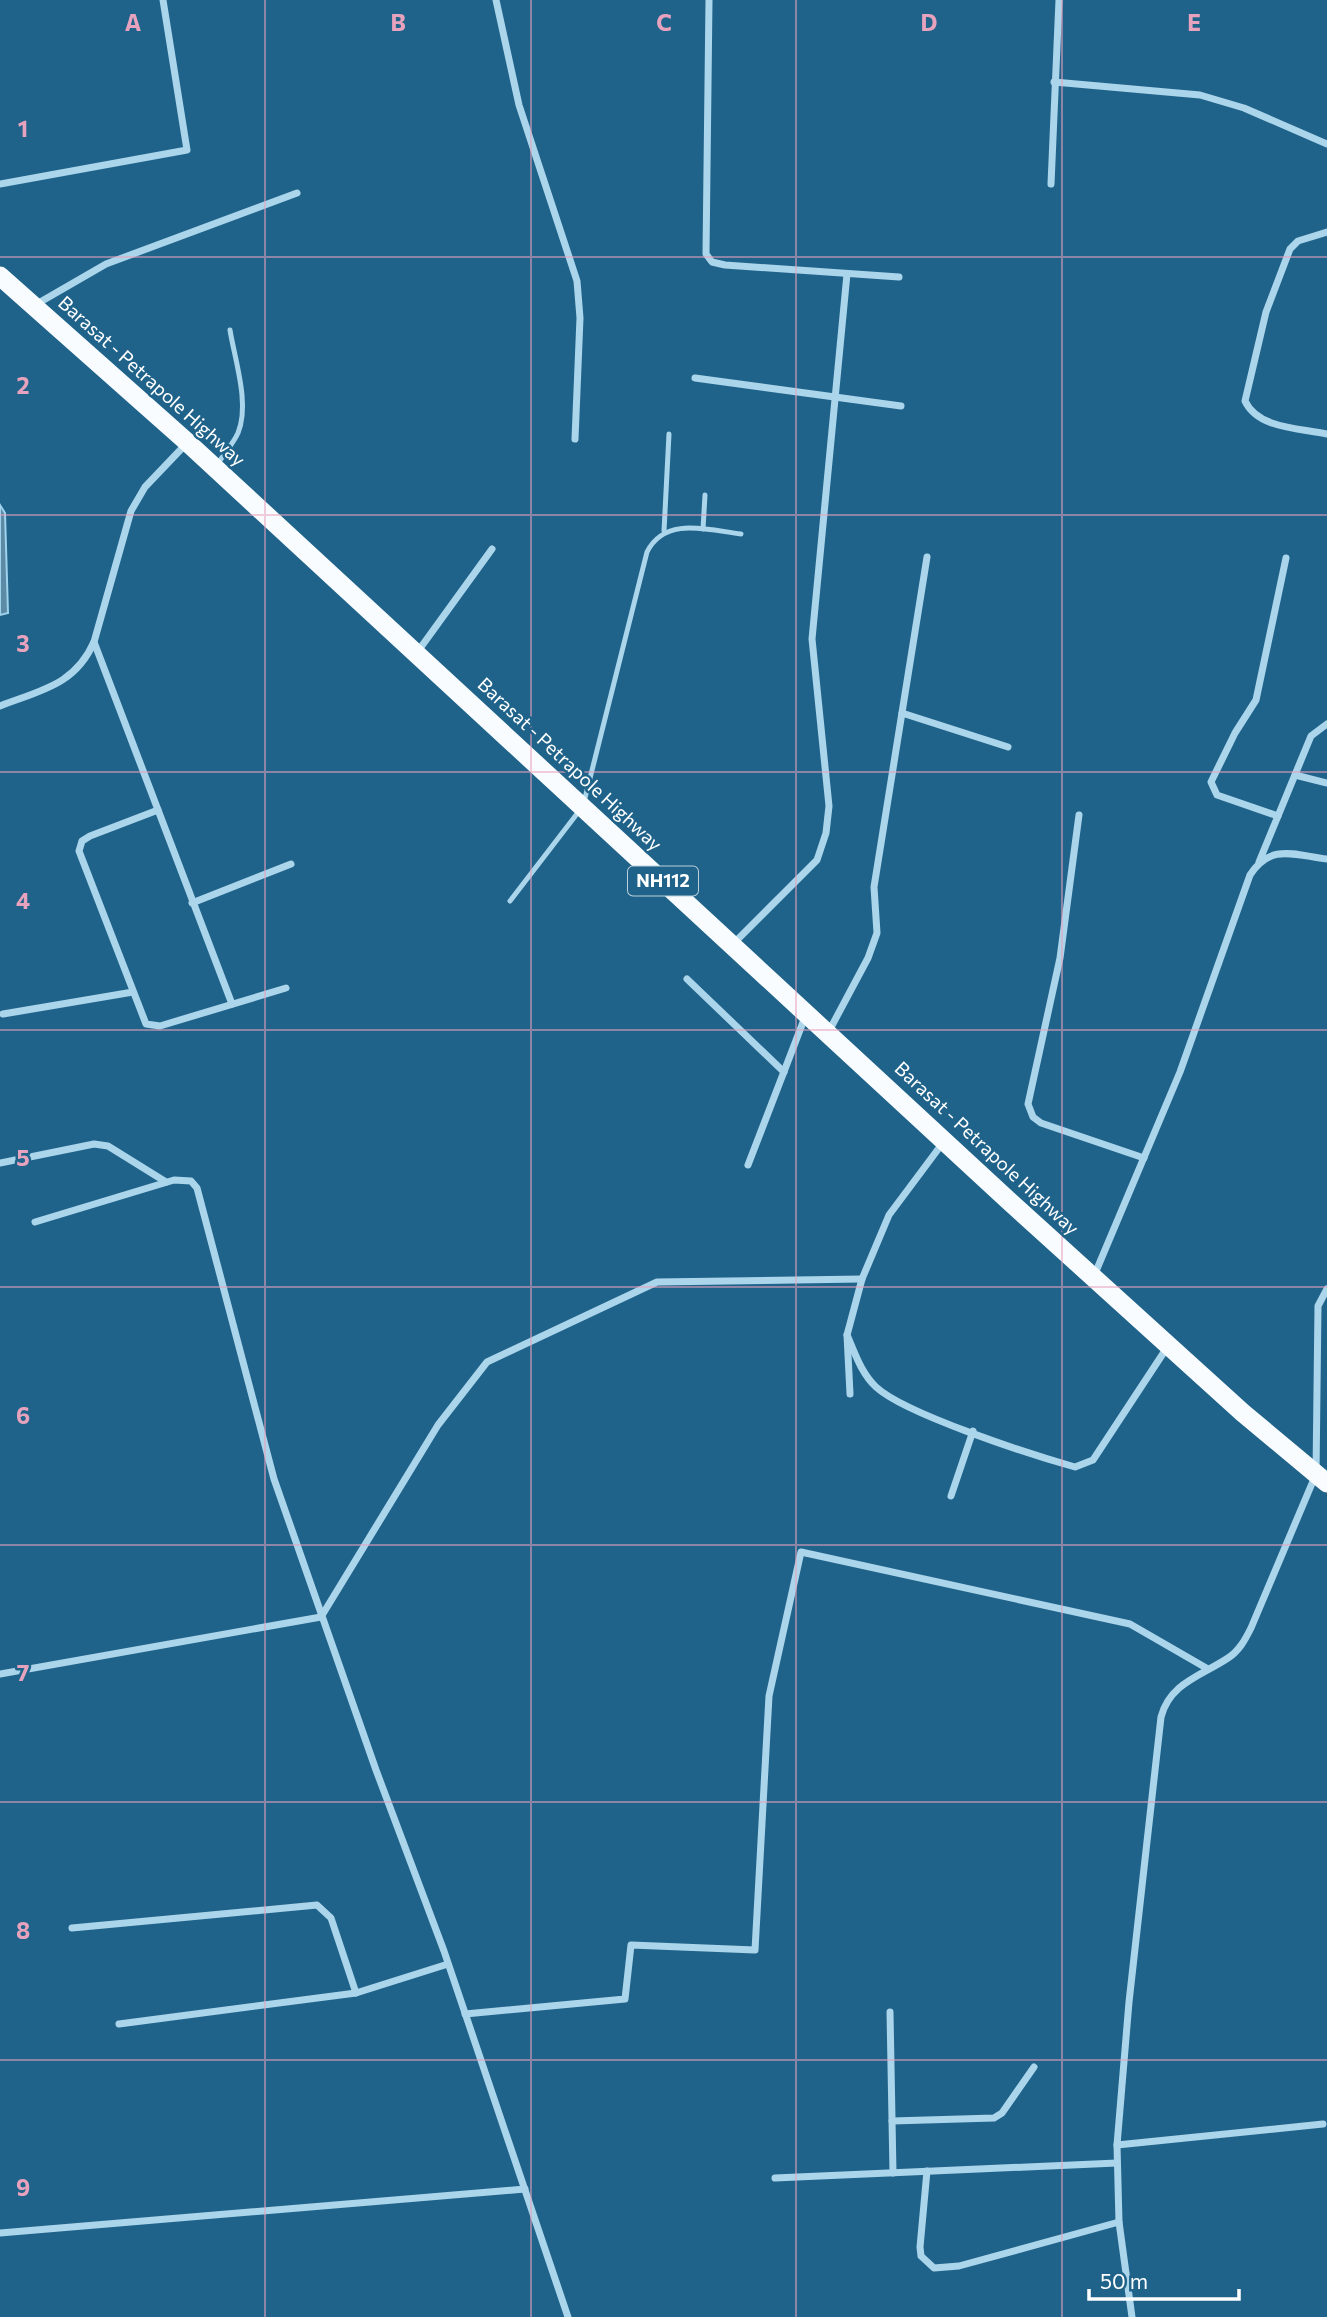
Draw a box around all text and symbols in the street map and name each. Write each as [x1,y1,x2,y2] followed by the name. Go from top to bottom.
[125,8,142,36] text: A
[390,8,406,36] text: B
[656,8,672,36] text: C
[921,8,938,36] text: D
[1187,8,1201,36] text: E
[18,114,28,142] text: 1
[54,291,251,471] street label: Barasat - Petrapole Highway
[16,371,30,399] text: 2
[16,629,30,657] text: 3
[473,672,667,855] street label: Barasat - Petrapole Highway
[628,866,698,896] road number: NH112
[16,886,30,914] text: 4
[890,1056,1084,1239] street label: Barasat - Petrapole Highway
[16,1143,30,1171] text: 5
[16,1401,30,1429] text: 6
[17,1658,29,1686] text: 7
[16,1916,30,1944] text: 8
[16,2173,30,2201] text: 9
[1089,2258,1240,2302] scale bar
[1100,2268,1148,2293] text: 50 m

